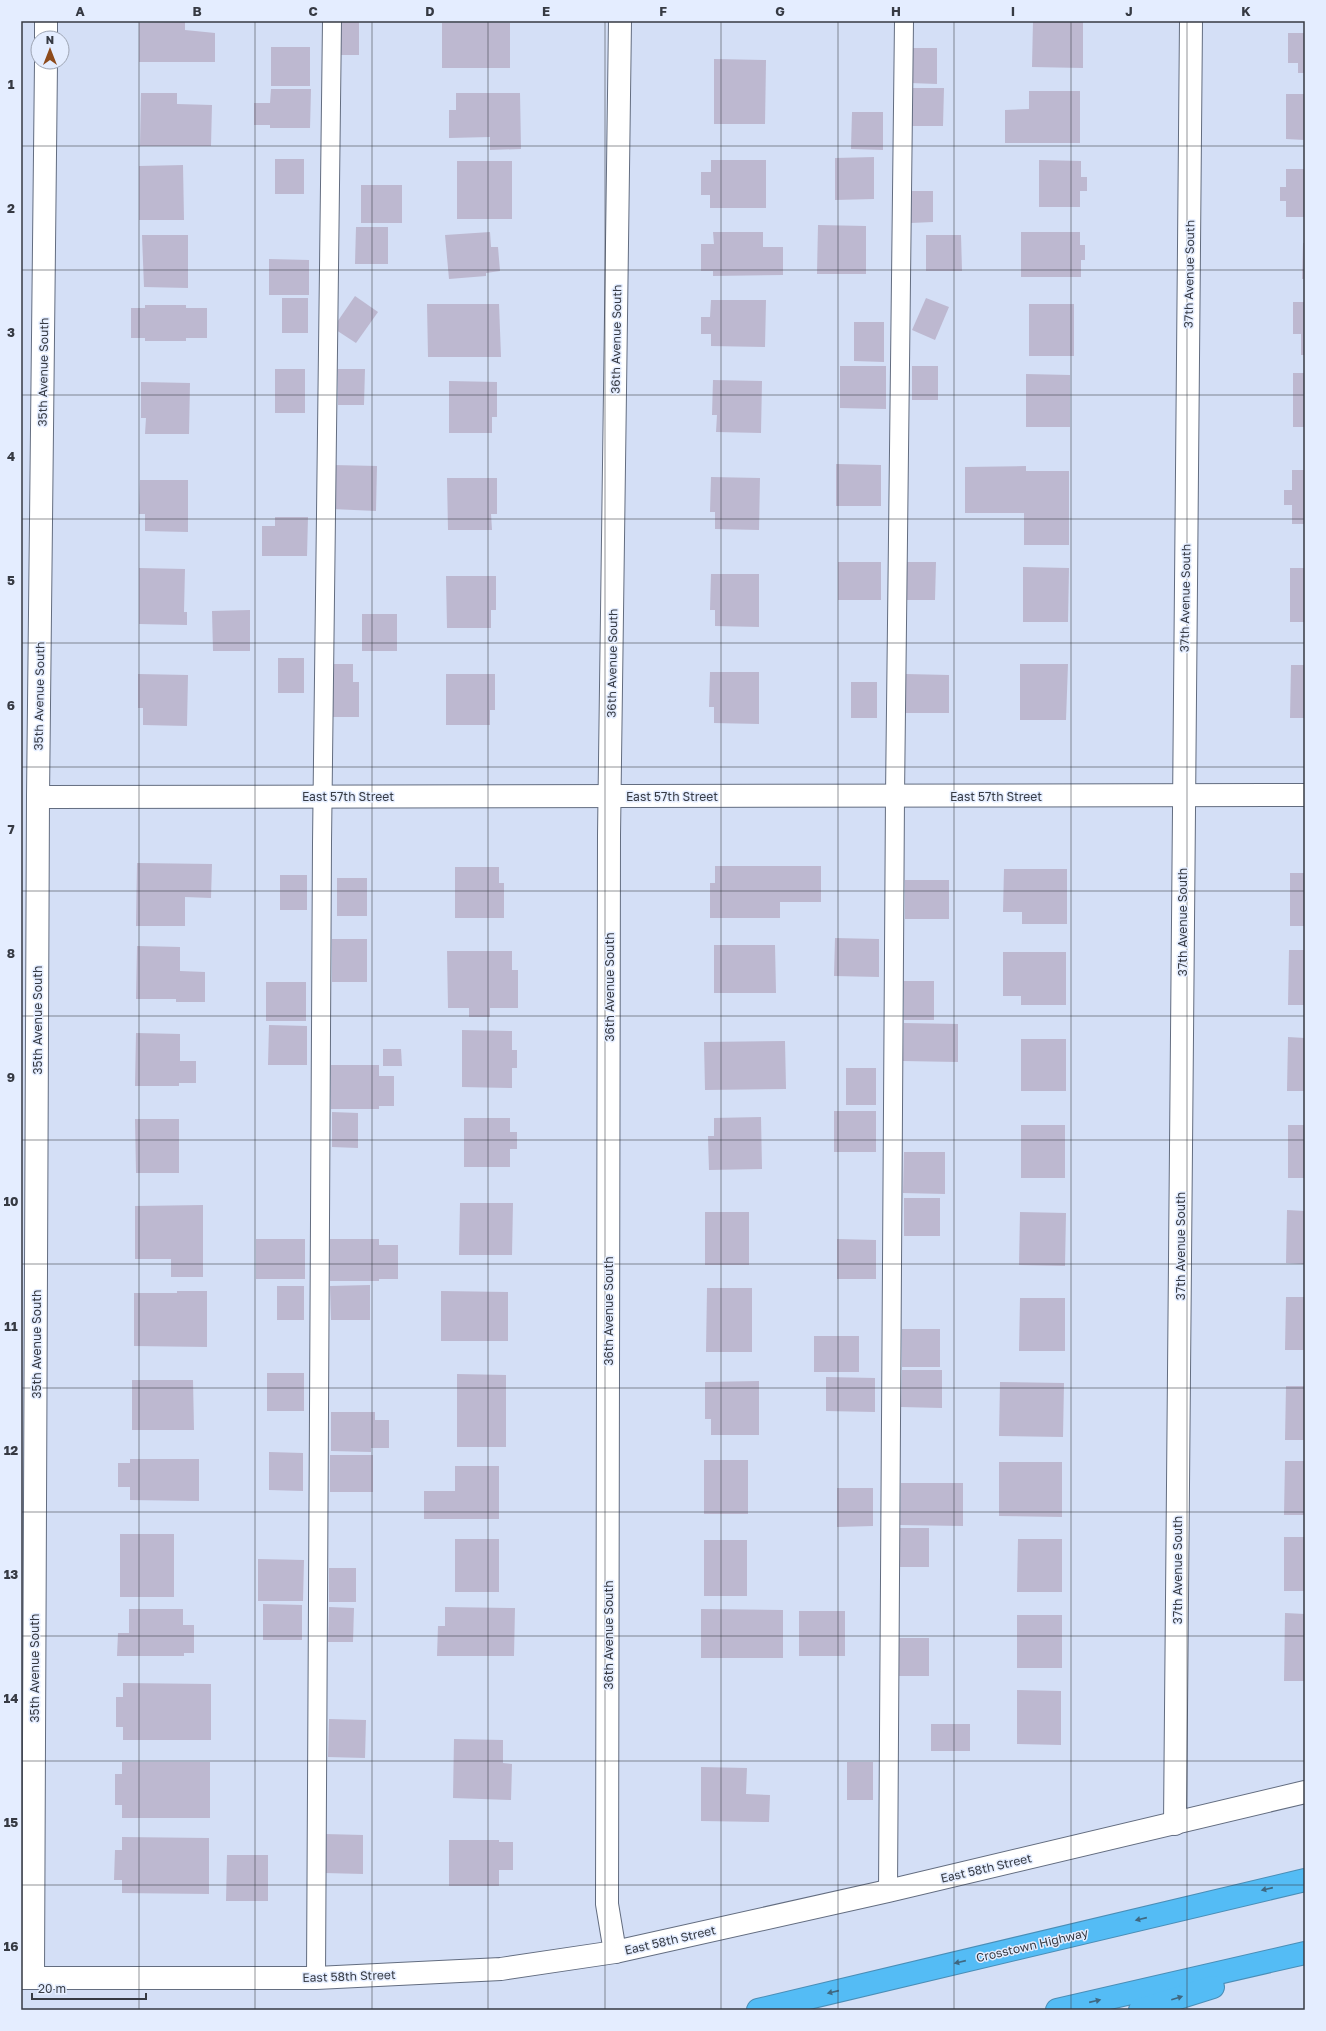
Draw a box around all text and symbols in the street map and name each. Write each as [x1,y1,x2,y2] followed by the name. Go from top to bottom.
[75,3,85,19] text: A
[192,3,202,19] text: B
[308,3,318,19] text: C
[425,3,435,19] text: D
[542,3,550,19] text: E
[659,3,667,19] text: F
[775,3,785,19] text: G
[891,3,901,19] text: H
[1011,3,1015,19] text: I
[1125,3,1133,19] text: J
[1241,3,1251,19] text: K
[30,30,70,70] north arrow
[46,33,54,46] text: N
[8,76,15,92] text: 1
[7,200,15,216] text: 2
[1181,220,1197,328] street label: 37th Avenue South
[608,284,624,394] street label: 36th Avenue South
[35,317,51,427] street label: 35th Avenue South
[7,324,15,340] text: 3
[7,448,15,464] text: 4
[1177,544,1193,652] street label: 37th Avenue South
[7,572,15,588] text: 5
[604,608,620,718] street label: 36th Avenue South
[31,641,47,751] street label: 35th Avenue South
[7,697,15,713] text: 6
[302,789,394,804] street label: East 57th Street
[626,789,718,804] street label: East 57th Street
[950,789,1042,804] street label: East 57th Street
[7,821,15,837] text: 7
[1175,868,1190,976] street label: 37th Avenue South
[602,932,617,1042] street label: 36th Avenue South
[7,945,15,961] text: 8
[30,966,45,1074] street label: 35th Avenue South
[7,1069,15,1085] text: 9
[1173,1192,1188,1300] street label: 37th Avenue South
[3,1193,19,1209] text: 10
[601,1256,616,1366] street label: 36th Avenue South
[29,1290,44,1398] street label: 35th Avenue South
[4,1318,18,1334] text: 11
[4,1442,18,1458] text: 12
[1170,1516,1185,1624] street label: 37th Avenue South
[4,1566,18,1582] text: 13
[601,1580,616,1690] street label: 36th Avenue South
[27,1614,42,1722] street label: 35th Avenue South
[4,1690,18,1706] text: 14
[4,1814,18,1830] text: 15
[939,1850,1033,1886] street label: East 58th Street
[1261,1887,1273,1893] one-way arrow
[1134,1917,1147,1923] one-way arrow
[623,1922,717,1958] street label: East 58th Street
[975,1925,1090,1965] street label: Crosstown Highway
[4,1938,18,1954] text: 16
[953,1960,966,1966] one-way arrow
[302,1967,396,1985] street label: East 58th Street
[32,1975,146,2001] scale bar
[38,1981,66,1996] text: 20 m
[827,1990,839,1996] one-way arrow
[1172,1995,1184,2001] one-way arrow
[1089,1998,1101,2004] one-way arrow

